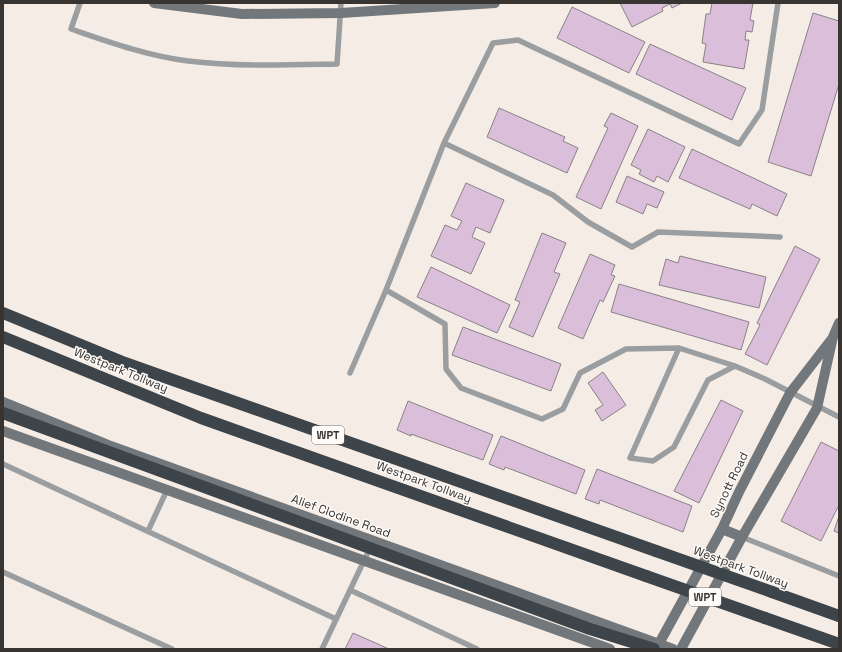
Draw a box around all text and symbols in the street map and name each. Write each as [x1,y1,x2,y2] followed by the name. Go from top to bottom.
[72,344,170,396] street label: Westpark Tollway
[312,426,344,444] road number: WPT
[706,449,752,521] street label: Synott Road
[374,457,474,507] street label: Westpark Tollway
[289,491,393,541] street label: Alief Clodine Road
[691,542,791,592] street label: Westpark Tollway
[689,588,721,606] road number: WPT

